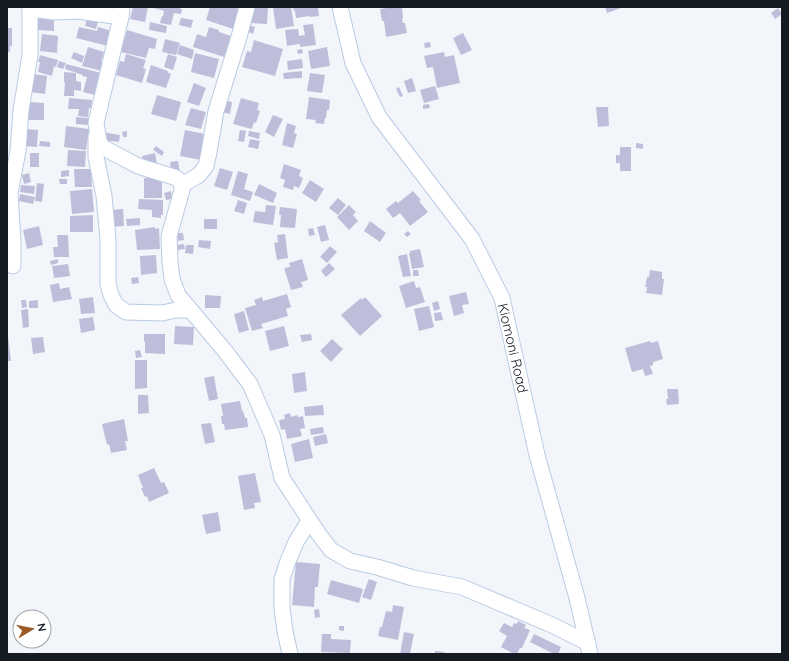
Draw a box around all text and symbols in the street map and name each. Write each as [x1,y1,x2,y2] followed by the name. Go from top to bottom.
[494,301,532,395] street label: Kiomoni Road
[12,609,52,649] north arrow
[34,622,49,632] text: N

